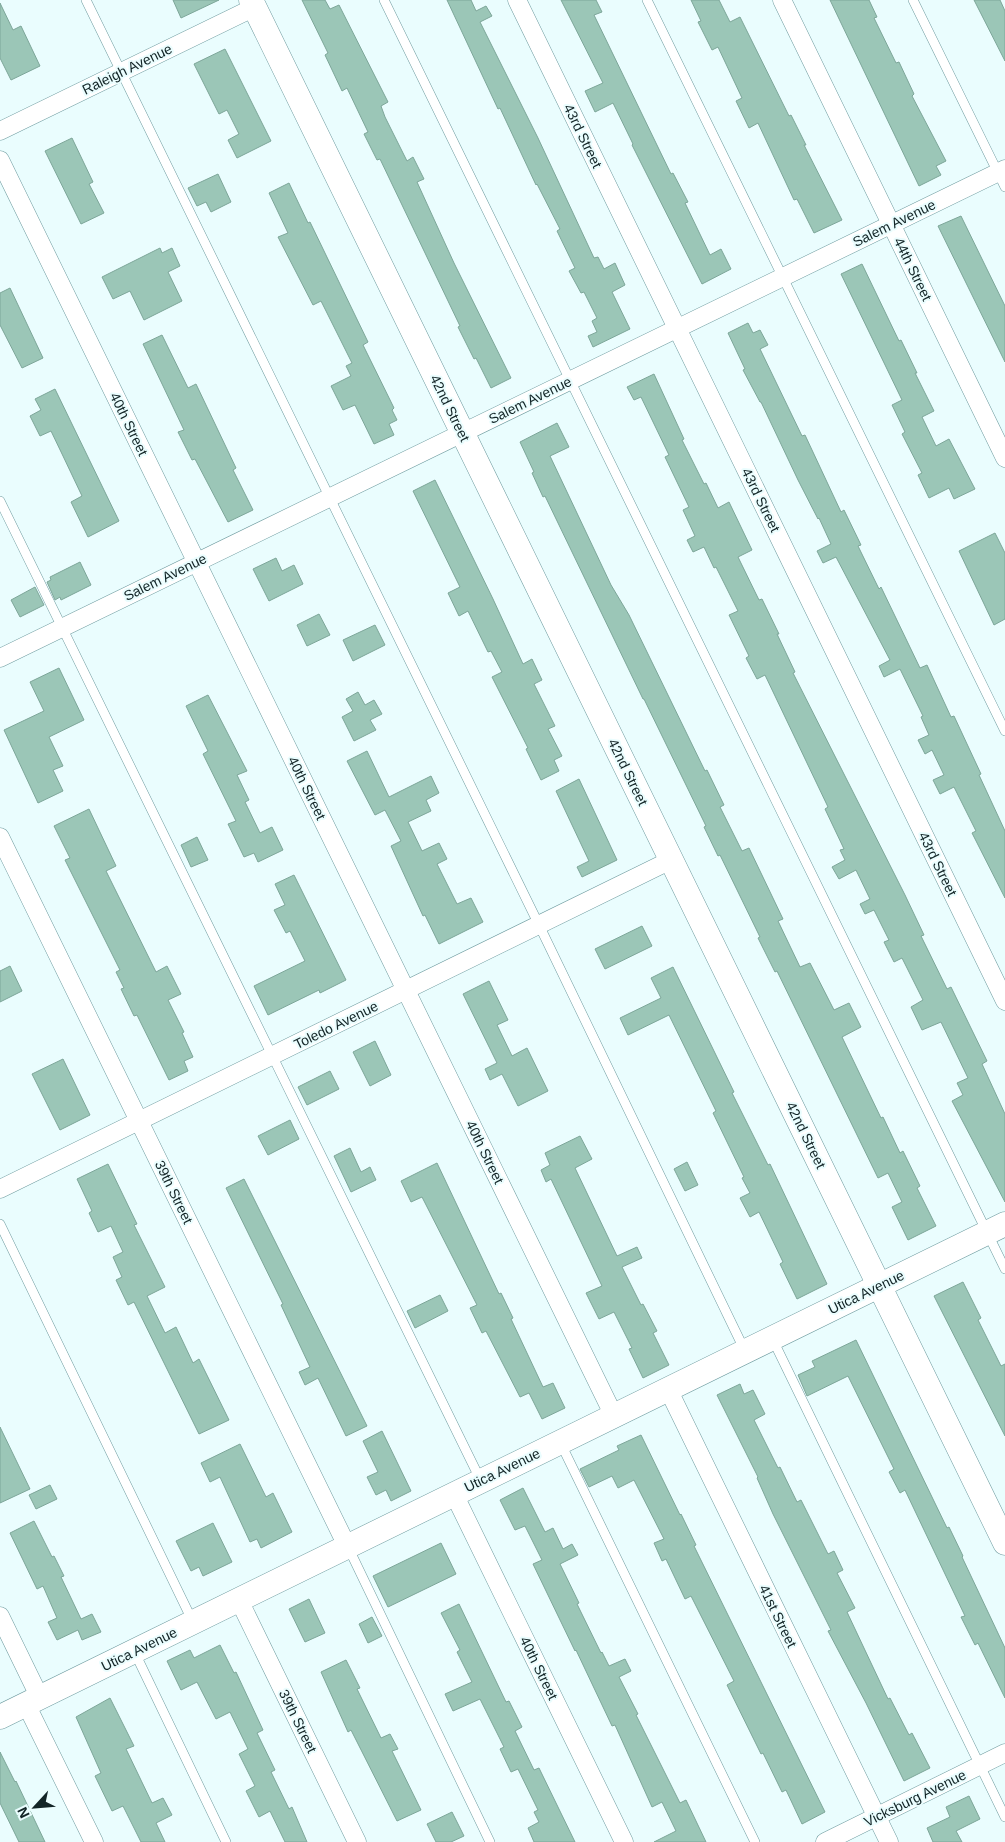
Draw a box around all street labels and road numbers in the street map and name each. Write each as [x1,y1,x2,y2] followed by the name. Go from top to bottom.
[80,40,175,98] street label: Raleigh Avenue
[561,101,605,171] street label: 43rd Street
[850,196,938,250] street label: Salem Avenue
[891,235,935,303] street label: 44th Street
[427,372,473,444] street label: 42nd Street
[486,373,574,427] street label: Salem Avenue
[107,390,151,458] street label: 40th Street
[739,465,783,535] street label: 43rd Street
[121,550,209,604] street label: Salem Avenue
[605,736,651,808] street label: 42nd Street
[285,754,329,822] street label: 40th Street
[916,829,960,899] street label: 43rd Street
[291,998,381,1052] street label: Toledo Avenue
[783,1099,829,1171] street label: 42nd Street
[463,1118,507,1186] street label: 40th Street
[152,1158,196,1226] street label: 39th Street
[826,1267,907,1317] street label: Utica Avenue
[462,1445,543,1495] street label: Utica Avenue
[756,1582,800,1650] street label: 41st Street
[99,1624,180,1674] street label: Utica Avenue
[517,1634,561,1702] street label: 40th Street
[276,1687,320,1755] street label: 39th Street
[861,1766,969,1830] street label: Vicksburg Avenue

